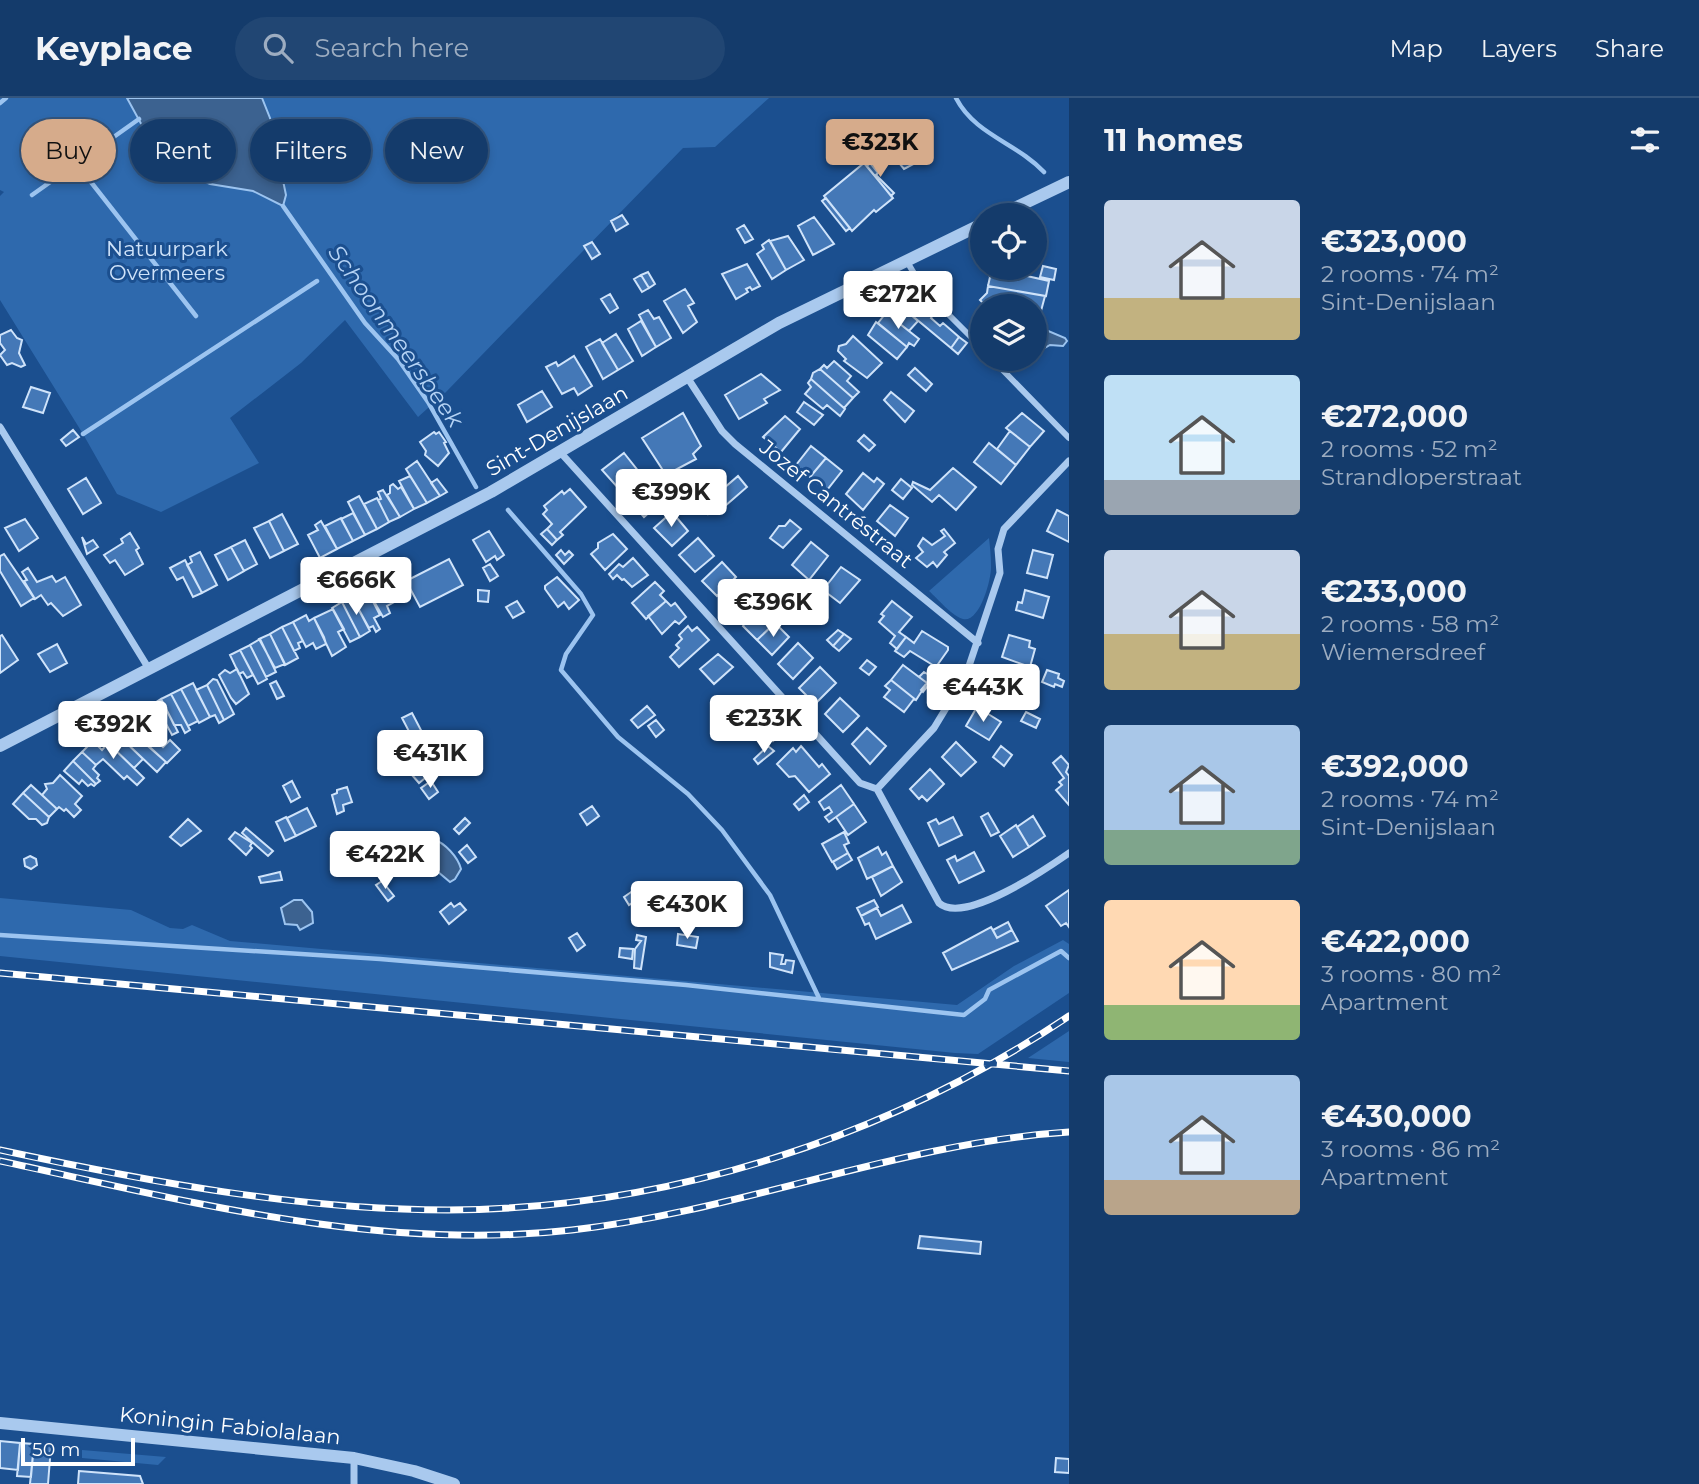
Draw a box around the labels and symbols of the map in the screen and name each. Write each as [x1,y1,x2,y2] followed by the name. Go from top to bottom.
[831,120,929,179] pin: €323K
[106,236,228,285] park label: Natuurpark Overmeers
[322,239,470,434] water label: Schoonmeersbeek
[849,272,947,331] pin: €272K
[481,380,632,481] street label: Sint-Denijslaan
[754,434,918,573] street label: Jozef Cantréstraat
[622,470,720,529] pin: €399K
[307,558,405,617] pin: €666K
[724,580,822,639] pin: €396K
[934,664,1032,724] pin: €443K
[715,696,813,755] pin: €233K
[64,702,162,761] pin: €392K
[381,730,479,790] pin: €431K
[336,832,434,891] pin: €422K
[638,882,736,941] pin: €430K
[118,1401,342,1450] street label: Koningin Fabiolalaan
[21,1435,135,1467] scale bar

